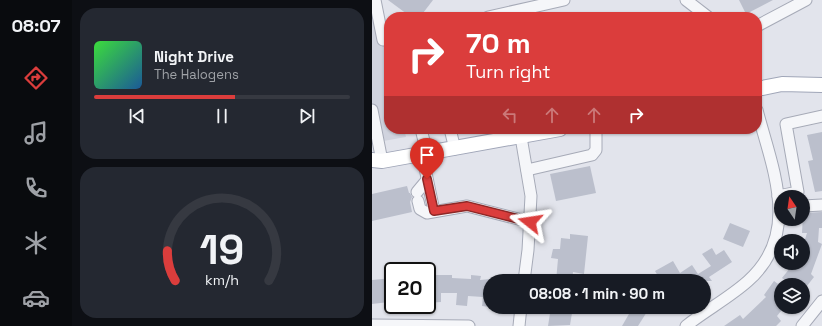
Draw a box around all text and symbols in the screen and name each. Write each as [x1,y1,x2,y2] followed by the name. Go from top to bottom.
[11,14,61,37] text: 08:07
[466,25,531,61] text: 70 m
[400,28,452,80] icon: right
[154,47,234,66] text: Night Drive
[466,60,550,83] text: Turn right
[22,64,50,92] icon: directions
[154,66,239,83] text: The Halogens
[499,104,521,126] icon: left
[541,104,563,126] icon: ahead
[583,104,605,126] icon: ahead
[625,104,647,126] icon: right
[126,105,148,127] icon: previous
[211,105,233,127] icon: pause
[296,105,318,127] icon: next
[22,119,50,147] icon: music
[410,138,444,179] pin
[416,144,438,166] icon: arrive
[22,174,50,202] icon: phone
[774,190,810,226] north arrow
[774,190,810,314] map controls
[509,201,551,243] position arrow
[200,222,244,275] text: 19
[22,229,50,257] icon: climate
[774,234,810,270] button: sound
[384,262,436,314] speed limit sign: 20
[205,270,239,288] text: km/h
[774,278,810,314] button: layers
[22,284,50,312] icon: car
[529,284,665,303] text: 08:08 · 1 min · 90 m

